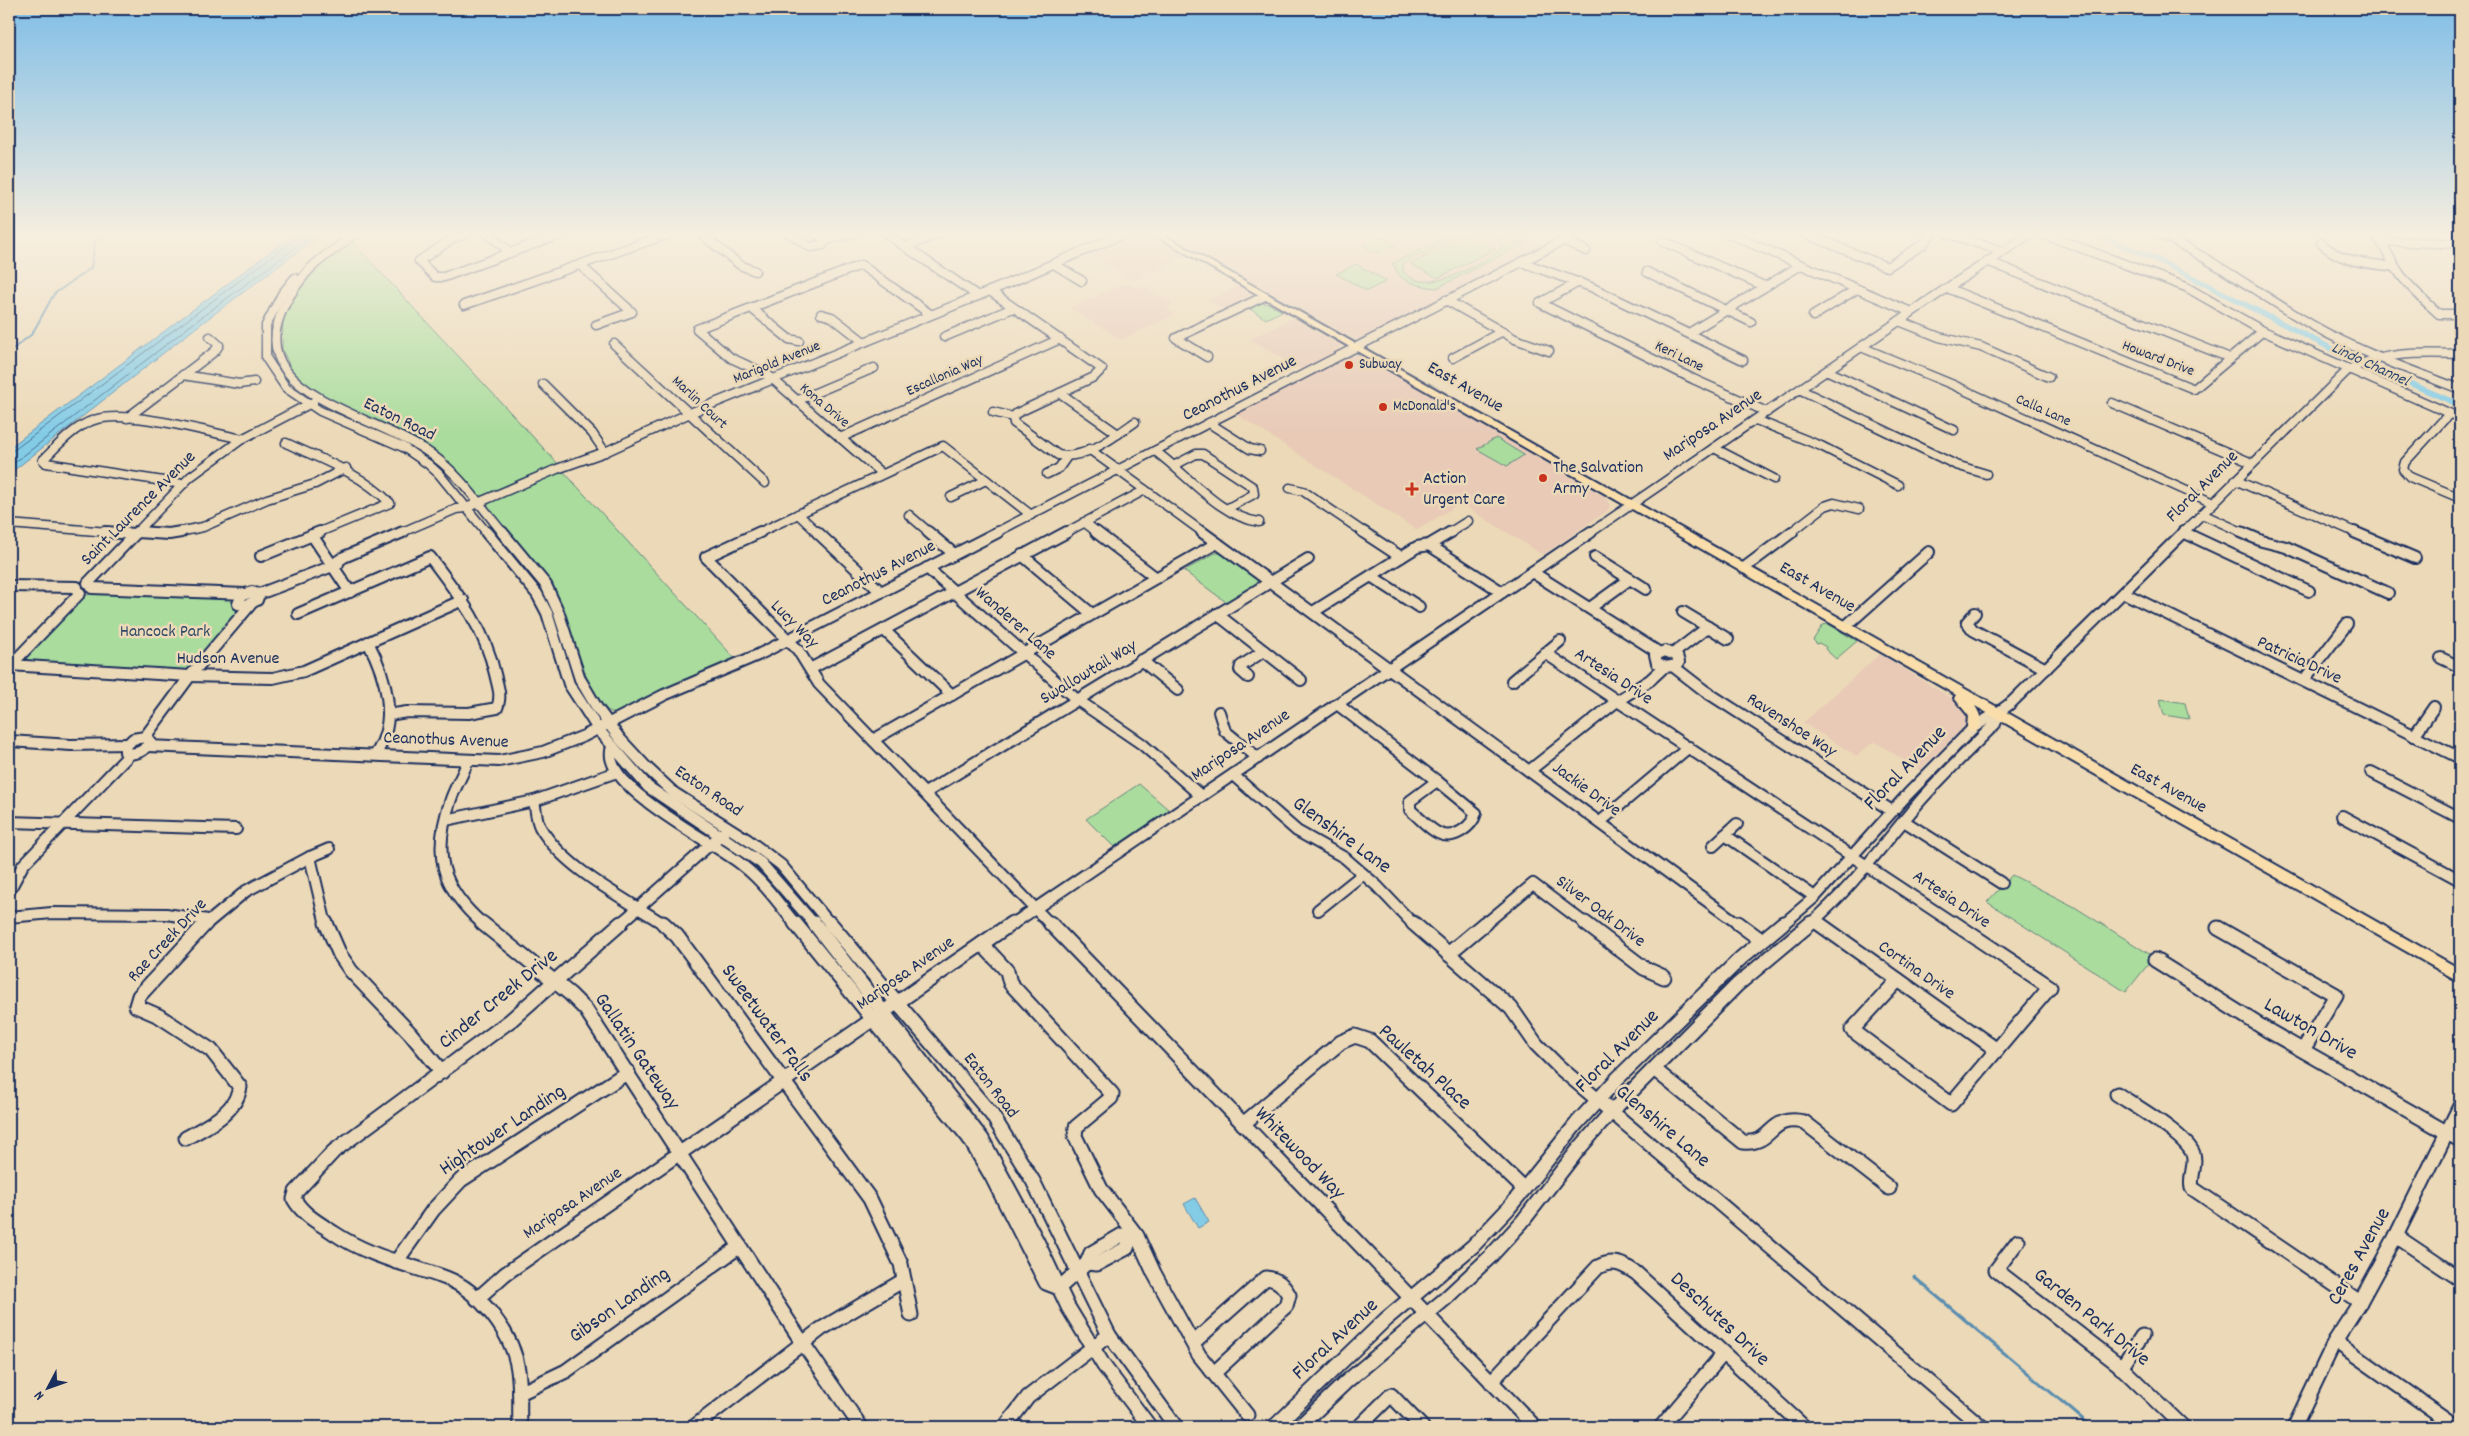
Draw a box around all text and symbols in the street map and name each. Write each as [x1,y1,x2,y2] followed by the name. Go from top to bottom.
[730,335,824,391] street label: Marigold Avenue
[2119,335,2198,383] street label: Howard Drive
[1651,336,1708,378] street label: Keri Lane
[2327,337,2414,394] water label: Lindo Channel
[903,349,988,403] street label: Escallonia Way
[1179,349,1302,429] street label: Ceanothus Avenue
[1359,354,1402,376] place label: Subway
[1422,356,1508,420] street label: East Avenue
[1343,359,1355,371] marker: Subway
[666,371,732,435] street label: Marlin Court
[794,378,854,434] street label: Kona Drive
[1658,384,1768,468] street label: Mariposa Avenue
[2012,389,2075,433] street label: Calla Lane
[359,392,439,448] street label: Eaton Road
[1393,396,1456,418] place label: McDonald's
[1377,401,1389,413] marker: McDonald's
[2161,445,2245,529] street label: Floral Avenue
[76,446,202,572] street label: Saint Laurence Avenue
[1553,456,1643,502] place label: The Salvation Army
[1423,467,1505,513] place label: Action Urgent Care
[1537,472,1549,484] marker: The Salvation Army
[1405,482,1419,496] marker: Action Urgent Care
[818,534,941,614] street label: Ceanothus Avenue
[1774,556,1860,620] street label: East Avenue
[969,581,1061,667] street label: Wanderer Lane
[764,595,824,655] street label: Lucy Way
[120,620,210,645] park label: Hancock Park
[2252,630,2346,692] street label: Patricia Drive
[1036,634,1143,712] street label: Swallowtail Way
[1569,642,1657,712] street label: Artesia Drive
[177,647,279,672] street label: Hudson Avenue
[1741,687,1842,765] street label: Ravenshoe Way
[1186,704,1296,788] street label: Mariposa Avenue
[1857,720,1955,818] street label: Floral Avenue
[383,726,509,756] street label: Ceanothus Avenue
[1546,756,1626,824] street label: Jackie Drive
[2125,758,2211,820] street label: East Avenue
[669,760,747,824] street label: Eaton Road
[1285,790,1397,882] street label: Glenshire Lane
[1907,865,1995,935] street label: Artesia Drive
[1550,870,1650,954] street label: Silver Oak Drive
[122,893,214,989] street label: Rae Creek Drive
[852,931,960,1017] street label: Mariposa Avenue
[1872,935,1960,1007] street label: Cortina Drive
[433,942,565,1058] street label: Cinder Creek Drive
[713,959,819,1089] street label: Sweetwater Falls
[586,987,687,1117] street label: Gallatin Gateway
[2257,991,2363,1069] street label: Lawton Drive
[1569,1003,1667,1101] street label: Floral Avenue
[1371,1018,1477,1118] street label: Pauletah Place
[956,1048,1024,1124] street label: Eaton Road
[434,1078,572,1184] street label: Hightower Landing
[1608,1078,1716,1176] street label: Glenshire Lane
[1247,1100,1352,1208] street label: Whitewood Way
[518,1162,628,1246] street label: Mariposa Avenue
[2321,1203,2399,1311] street label: Ceres Avenue
[563,1260,677,1352] street label: Gibson Landing
[2026,1261,2156,1375] street label: Garden Park Drive
[1662,1266,1776,1374] street label: Deschutes Drive
[1286,1292,1386,1388] street label: Floral Avenue
[22,1364,72,1414] north arrow
[30,1386,50,1404] text: N

